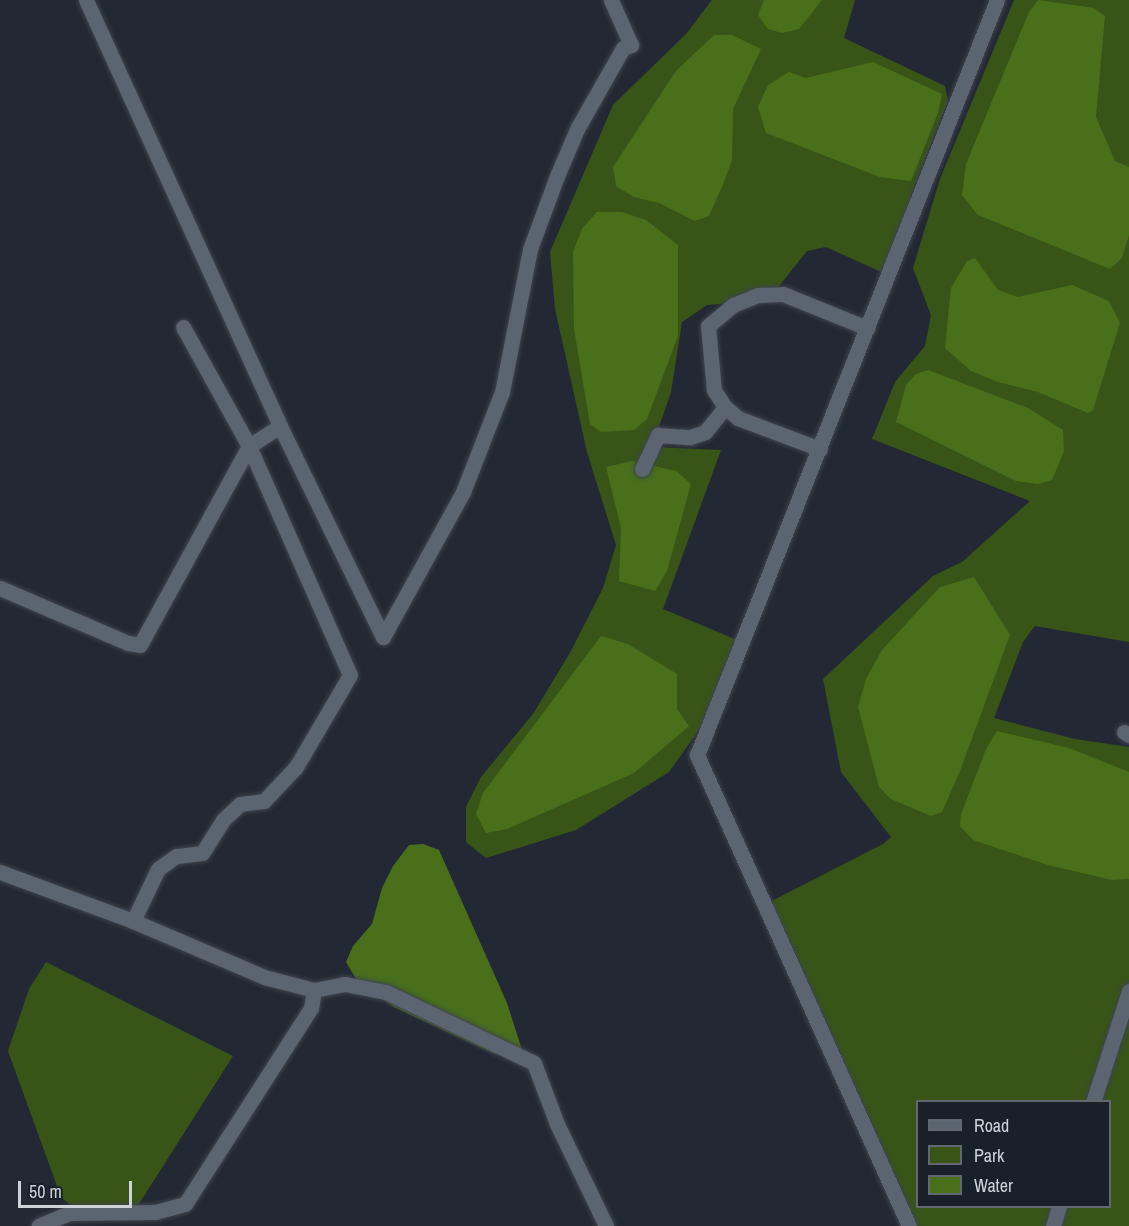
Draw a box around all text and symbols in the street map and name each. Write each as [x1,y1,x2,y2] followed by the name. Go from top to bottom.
[916,1100,1111,1208] legend
[974,1113,1009,1138] text: Road
[974,1143,1004,1168] text: Park
[21,1169,135,1207] scale bar
[974,1173,1013,1198] text: Water
[29,1179,62,1204] text: 50 m

